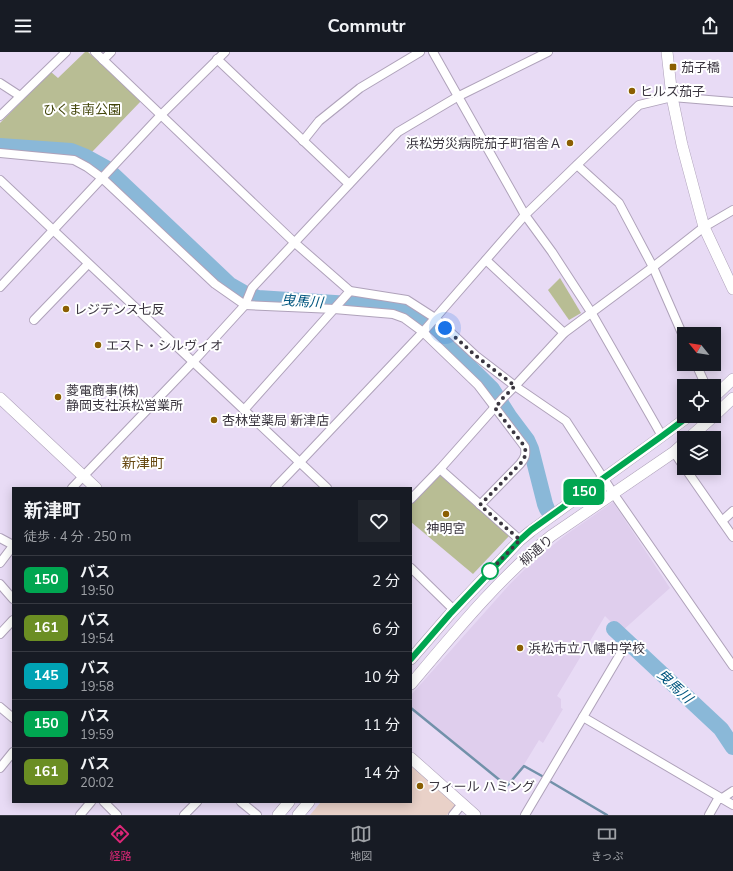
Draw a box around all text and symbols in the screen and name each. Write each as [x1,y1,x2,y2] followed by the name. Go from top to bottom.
[328,14,405,38] text: Commutr
[12,15,34,37] icon: menu
[699,15,721,37] icon: share
[681,59,720,77] place label: 茄子橋
[668,62,678,72] marker: 茄子橋
[640,83,705,101] place label: ヒルズ茄子
[627,86,637,96] marker: ヒルズ茄子
[43,101,121,119] park label: ひくま南公園
[406,135,562,153] place label: 浜松労災病院茄子町宿舎Ａ
[565,138,575,148] marker: 浜松労災病院茄子町宿舎Ａ
[280,291,326,313] water label: 曳馬川
[74,301,165,319] place label: レジデンス七反
[61,304,71,314] marker: レジデンス七反
[435,318,455,338] your location
[677,327,721,371] north arrow
[677,327,721,475] map controls
[106,337,223,355] place label: エスト・シルヴィオ
[93,340,103,350] marker: エスト・シルヴィオ
[677,379,721,423] button: locate
[66,382,183,415] place label: 菱電商事(株) 静岡支社浜松営業所
[53,392,63,402] marker: 菱電商事(株) 静岡支社浜松営業所
[222,412,329,430] place label: 杏林堂薬局 新津店
[209,415,219,425] marker: 杏林堂薬局 新津店
[677,431,721,475] button: layers
[122,454,164,473] district label: 新津町
[561,479,607,505] line badge: 150
[571,482,597,501] text: 150
[24,498,81,524] text: 新津町
[358,500,400,542] button: heart
[441,509,451,519] marker: 神明宮
[426,520,466,538] place label: 神明宮
[24,528,131,546] text: 徒歩 · 4 分 · 250 m
[516,531,557,570] street label: 柳通り
[80,562,110,582] text: バス
[481,562,499,580] unlabelled marker
[33,570,59,589] text: 150
[372,571,400,591] text: 2 分
[80,582,114,600] text: 19:50
[80,610,110,630] text: バス
[33,618,59,637] text: 161
[372,619,400,639] text: 6 分
[80,630,114,648] text: 19:54
[528,640,645,658] place label: 浜松市立八幡中学校
[515,643,525,653] marker: 浜松市立八幡中学校
[80,658,110,678] text: バス
[653,665,698,709] water label: 曳馬川
[33,666,59,685] text: 145
[363,667,400,687] text: 10 分
[80,678,114,696] text: 19:58
[80,706,110,726] text: バス
[33,714,59,733] text: 150
[363,715,400,735] text: 11 分
[80,726,114,744] text: 19:59
[80,754,110,774] text: バス
[33,762,59,781] text: 161
[363,763,400,783] text: 14 分
[80,774,114,792] text: 20:02
[428,778,535,796] place label: フィール ハミング
[415,781,425,791] marker: フィール ハミング
[109,823,131,864] tab: 経路
[350,823,372,864] tab: 地図
[591,823,624,864] tab: きっぷ

